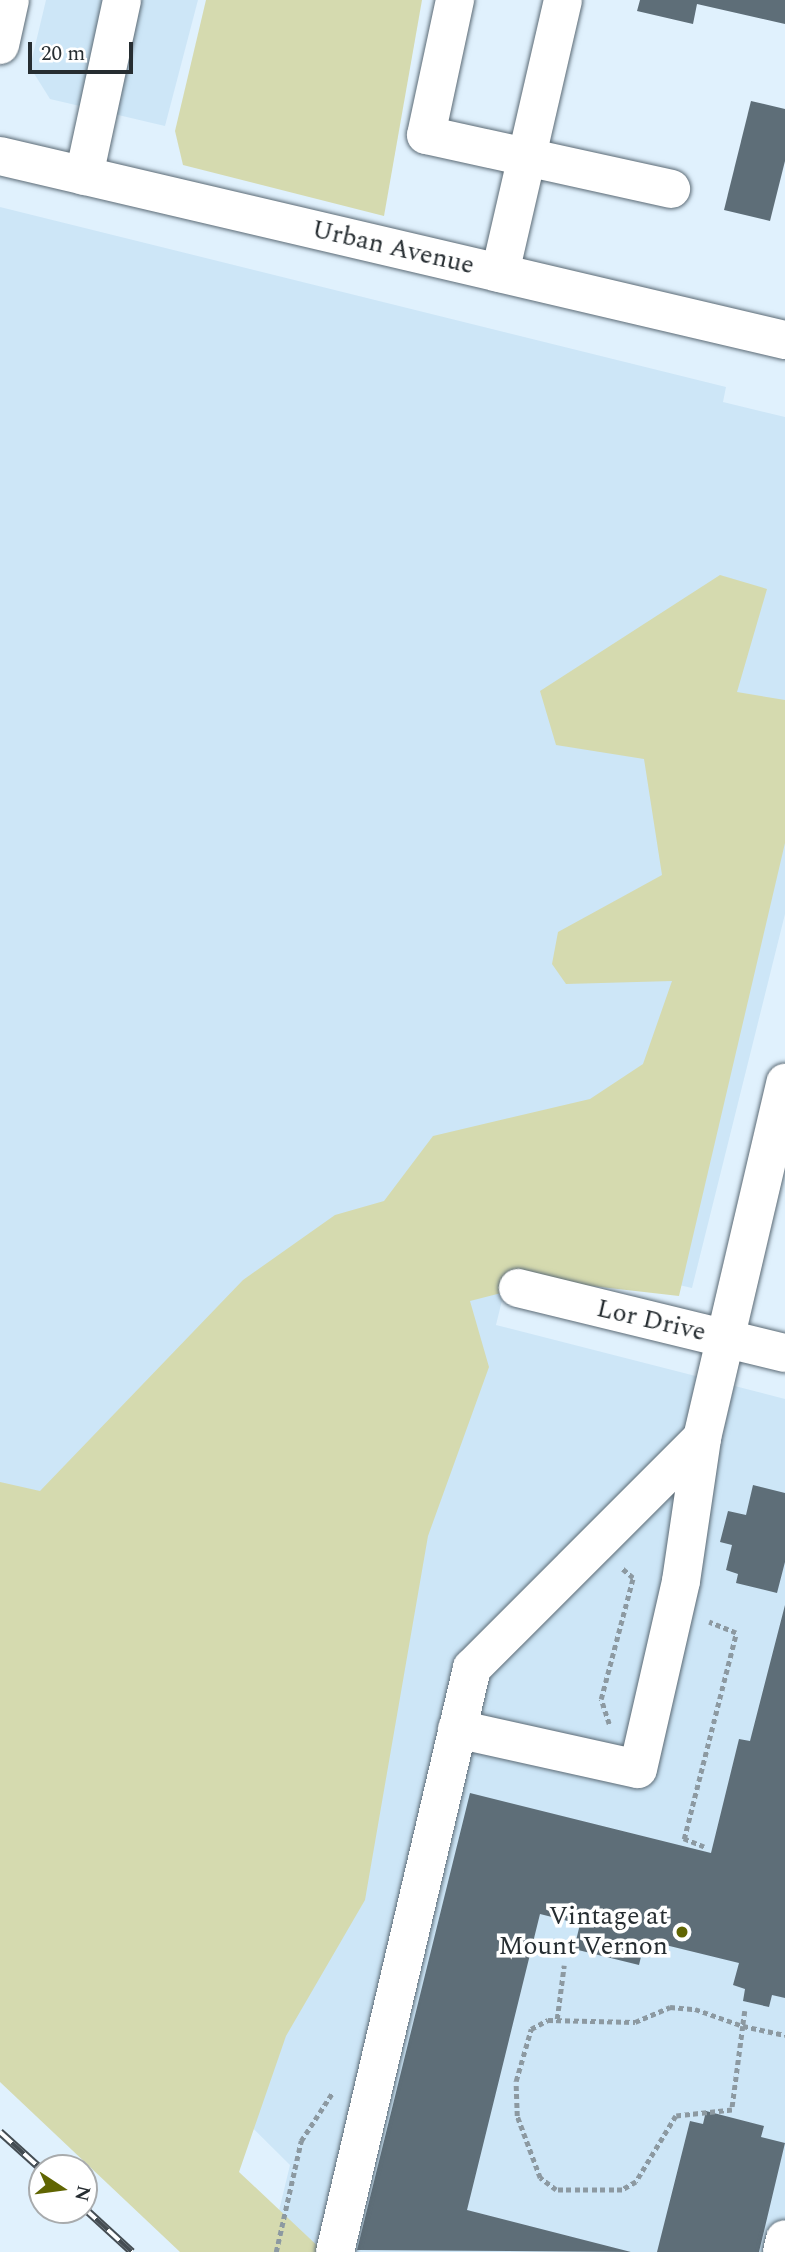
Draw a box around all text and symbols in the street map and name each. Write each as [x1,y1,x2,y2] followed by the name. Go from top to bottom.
[32,28,136,72] scale bar
[41,38,85,70] text: 20 m
[309,214,477,282] street label: Urban Avenue
[593,1293,709,1349] street label: Lor Drive
[498,1901,668,1962] place label: Vintage at Mount Vernon
[674,1924,690,1940] marker: Vintage at Mount Vernon
[28,2154,98,2224] north arrow
[66,2183,98,2204] text: N

